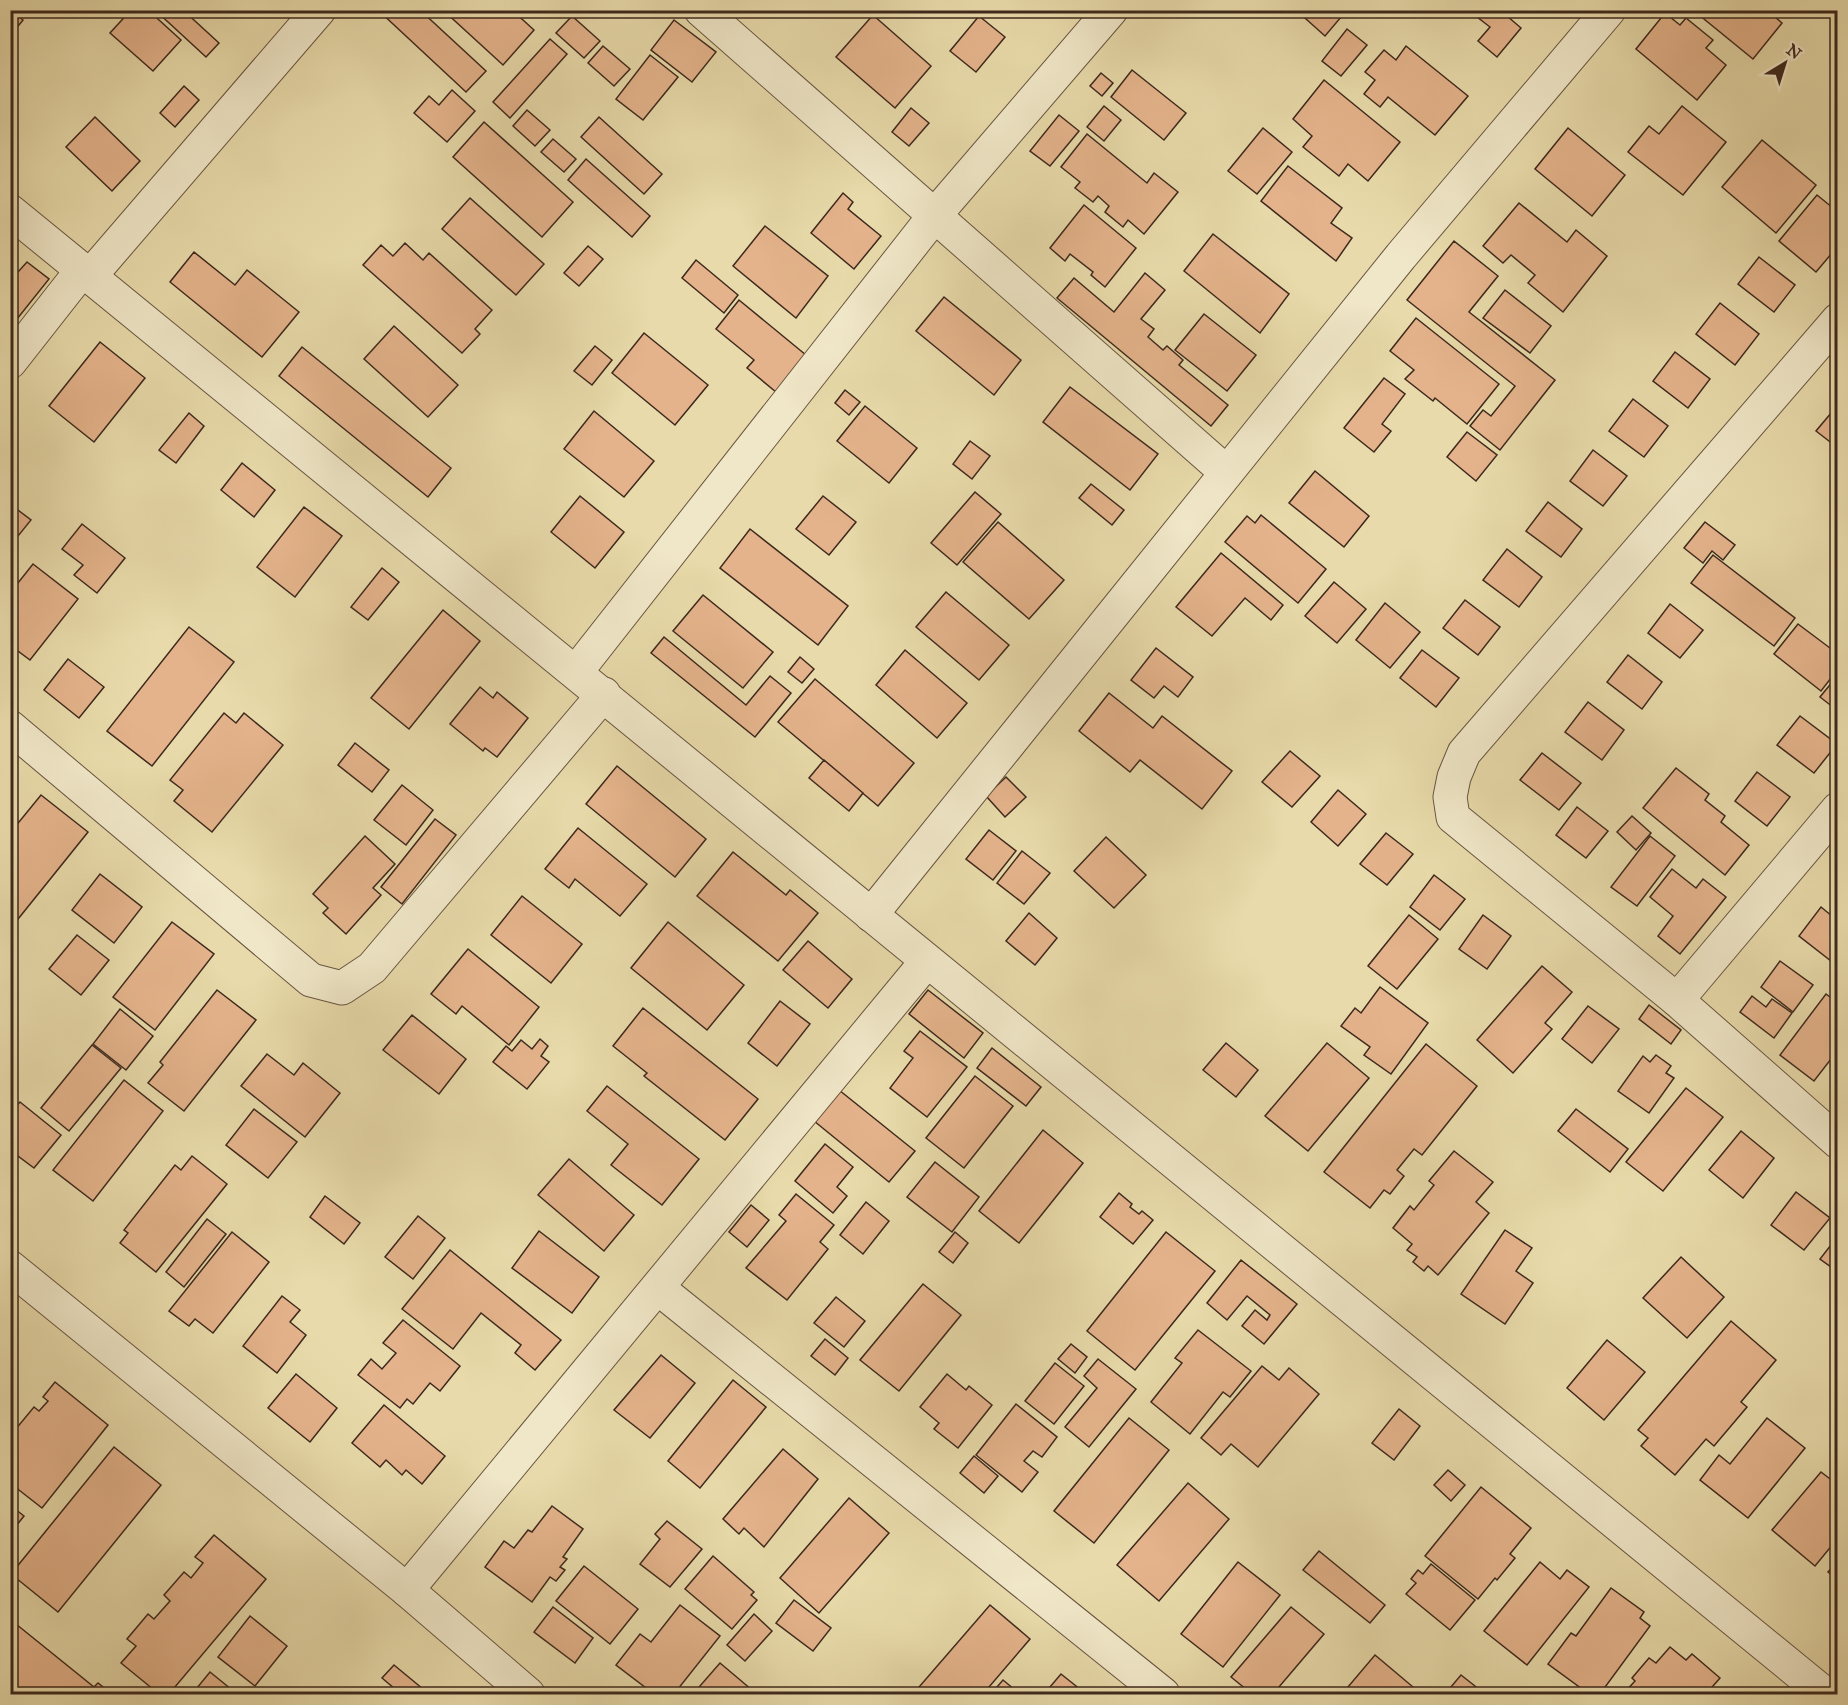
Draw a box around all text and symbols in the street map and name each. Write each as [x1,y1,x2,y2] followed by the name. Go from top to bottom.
[1755,33,1815,93] north arrow
[1783,40,1805,63] text: N

